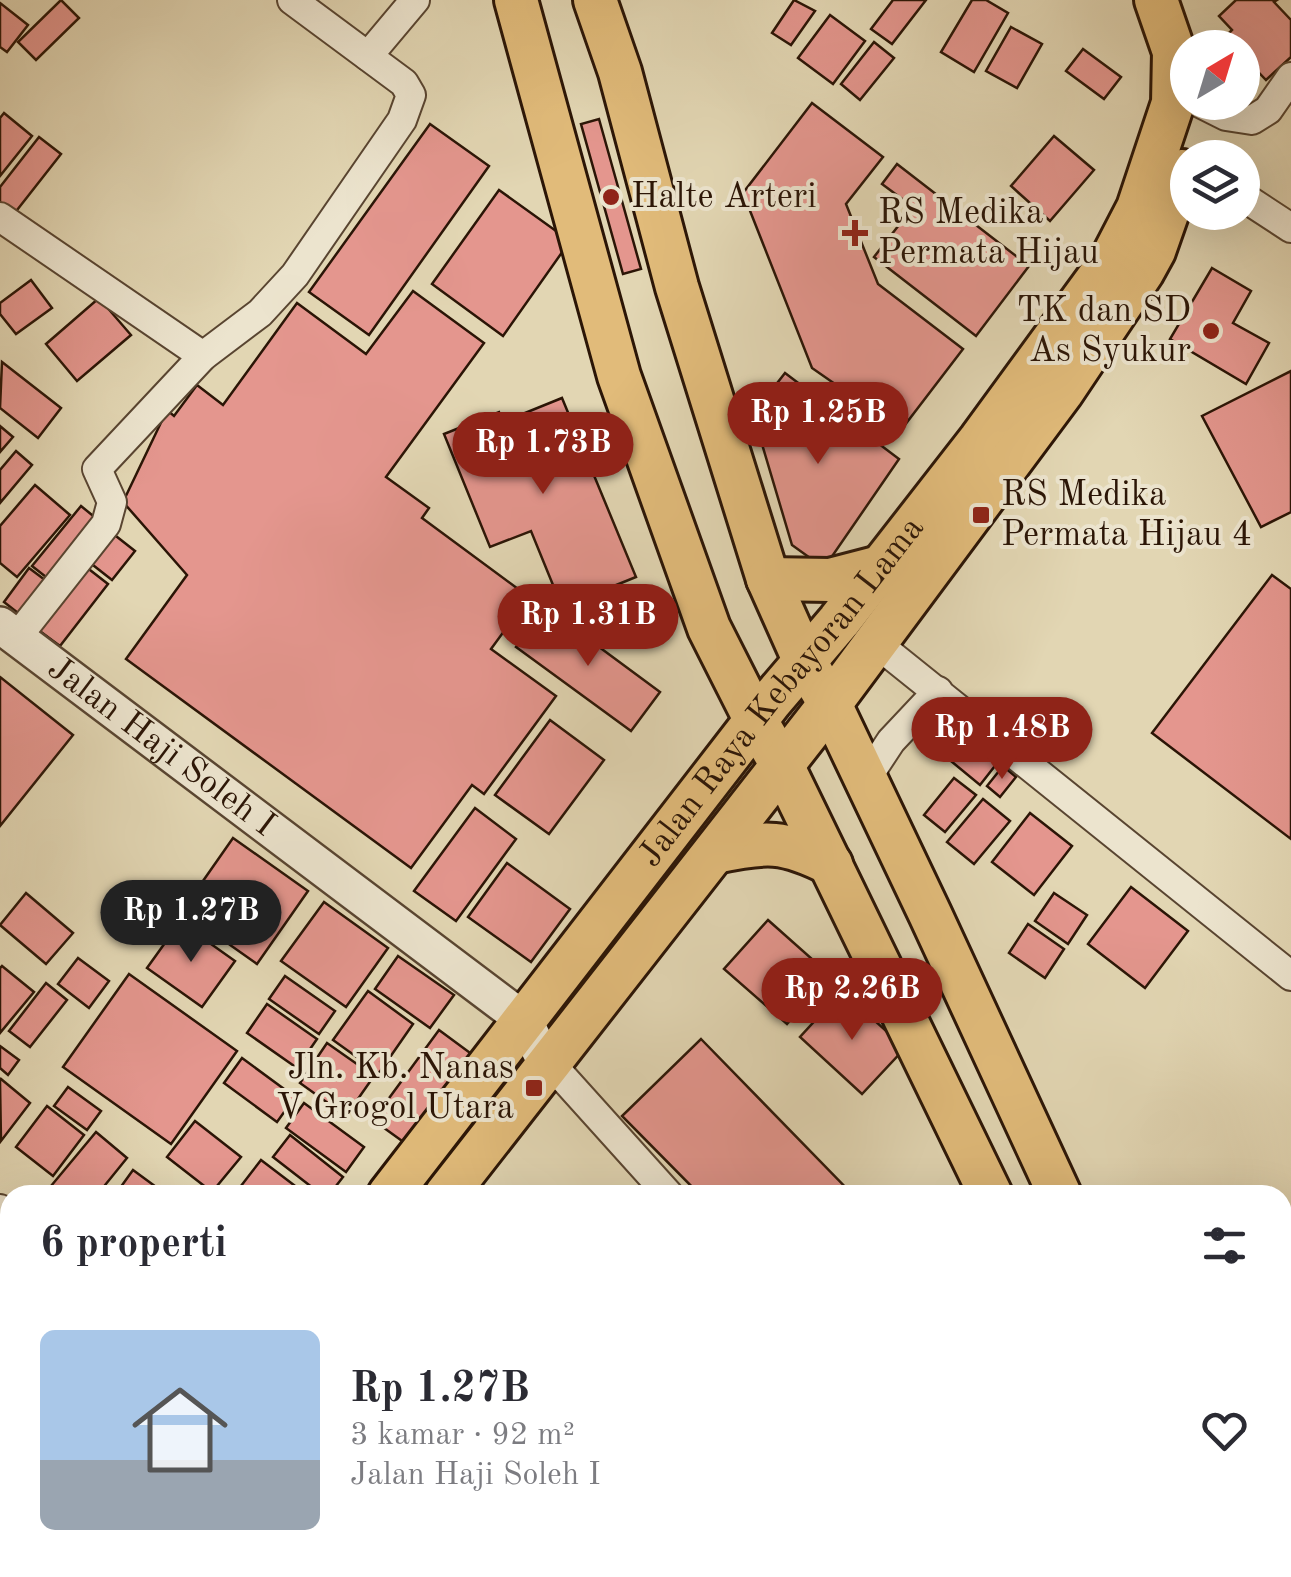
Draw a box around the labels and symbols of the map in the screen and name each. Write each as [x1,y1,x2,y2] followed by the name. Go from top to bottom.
[1170,30,1260,120] north arrow
[631,180,817,215] place label: Halte Arteri
[600,186,622,208] marker: Halte Arteri
[878,196,1099,271] place label: RS Medika Permata Hijau
[842,220,868,246] marker: RS Medika Permata Hijau
[1016,294,1191,369] place label: TK dan SD As Syukur
[1200,320,1222,342] marker: TK dan SD As Syukur
[715,382,921,467] pin: Rp 1.25B
[440,412,646,497] pin: Rp 1.73B
[1001,478,1252,553] place label: RS Medika Permata Hijau 4
[970,504,992,526] marker: RS Medika Permata Hijau 4
[632,511,930,873] street label: Jalan Raya Kebayoran Lama
[485,584,691,669] pin: Rp 1.31B
[41,650,281,843] street label: Jalan Haji Soleh I
[899,697,1105,782] pin: Rp 1.48B
[88,880,294,965] pin: Rp 1.27B
[749,958,955,1043] pin: Rp 2.26B
[276,1051,514,1126] place label: Jln. Kb. Nanas V Grogol Utara
[523,1077,545,1099] marker: Jln. Kb. Nanas V Grogol Utara

